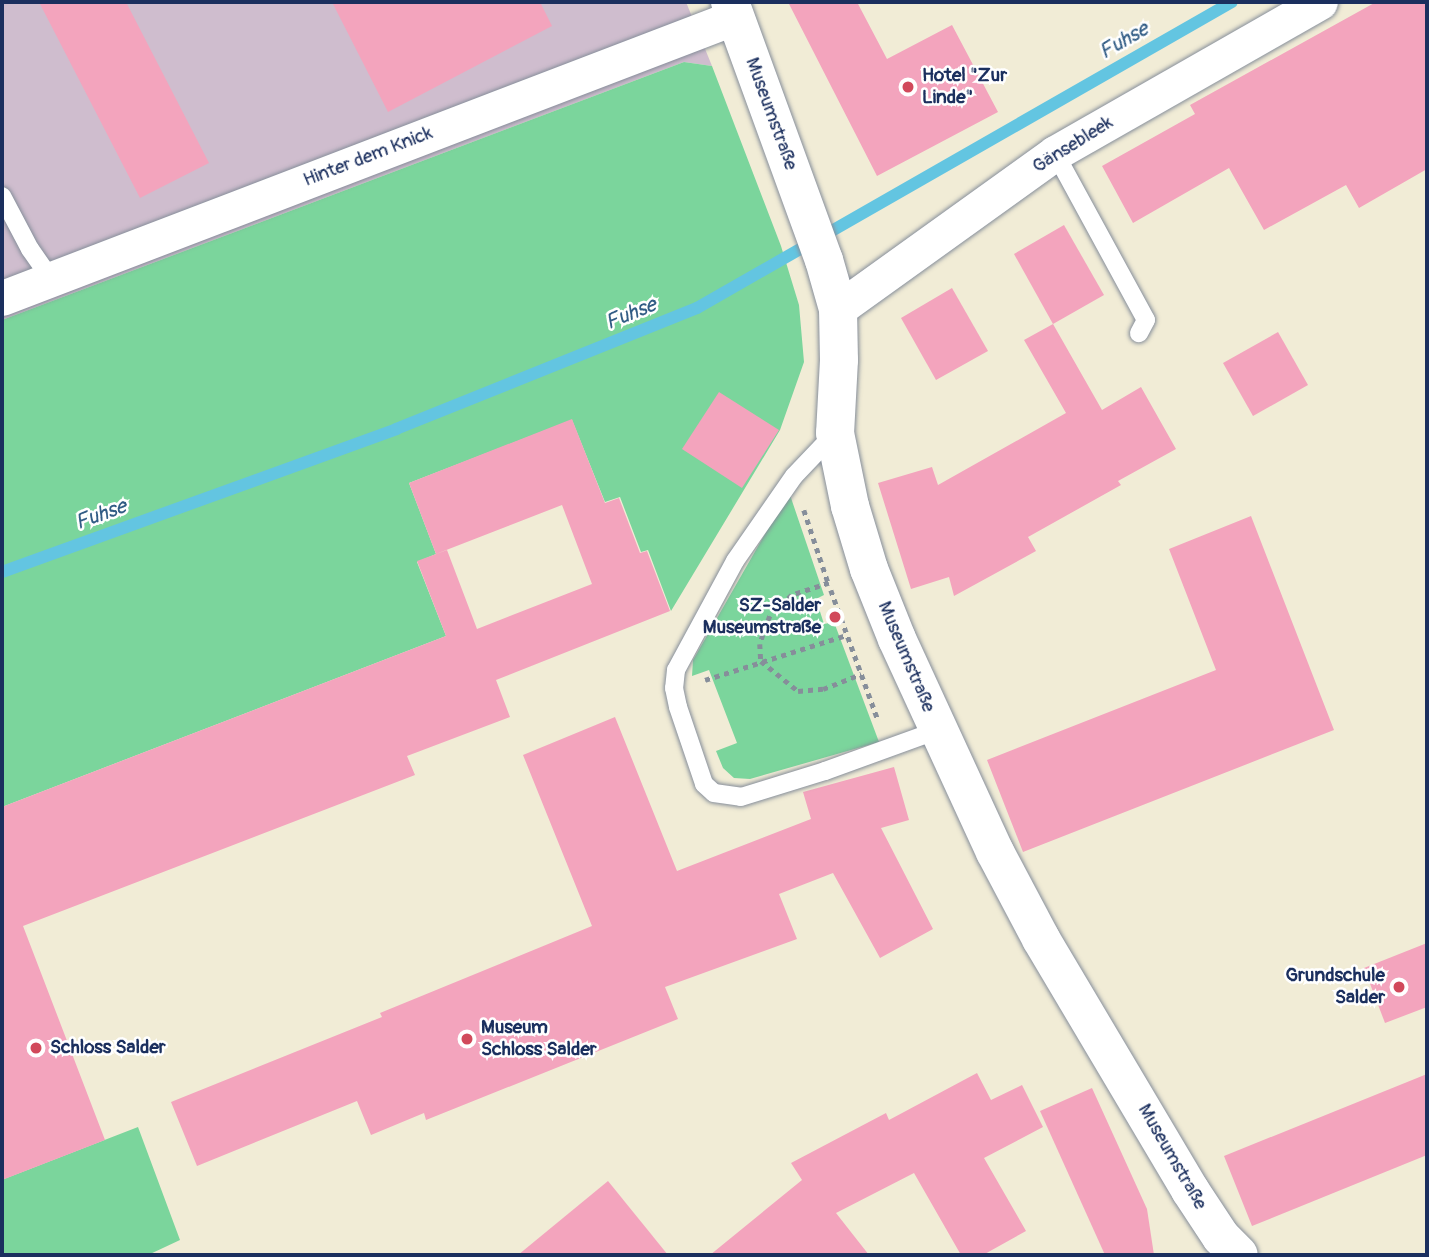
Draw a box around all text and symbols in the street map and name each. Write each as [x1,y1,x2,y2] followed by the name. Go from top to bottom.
[1095,17,1153,65] water label: Fuhse
[740,55,802,173] street label: Museumstraße
[922,65,1007,109] place label: Hotel "Zur Linde"
[900,79,916,95] marker: Hotel "Zur Linde"
[1029,111,1117,179] street label: Gänsebleek
[300,122,436,192] street label: Hinter dem Knick
[602,292,660,336] water label: Fuhse
[72,494,130,536] water label: Fuhse
[703,595,821,639] place label: SZ-Salder Museumstraße
[872,598,940,716] street label: Museumstraße
[827,609,843,625] marker: SZ-Salder Museumstraße
[1285,965,1385,1009] place label: Grundschule Salder
[1391,979,1407,995] marker: Grundschule Salder
[481,1017,597,1061] place label: Museum Schloss Salder
[459,1031,475,1047] marker: Museum Schloss Salder
[50,1037,166,1059] place label: Schloss Salder
[28,1040,44,1056] marker: Schloss Salder
[1133,1100,1211,1214] street label: Museumstraße

